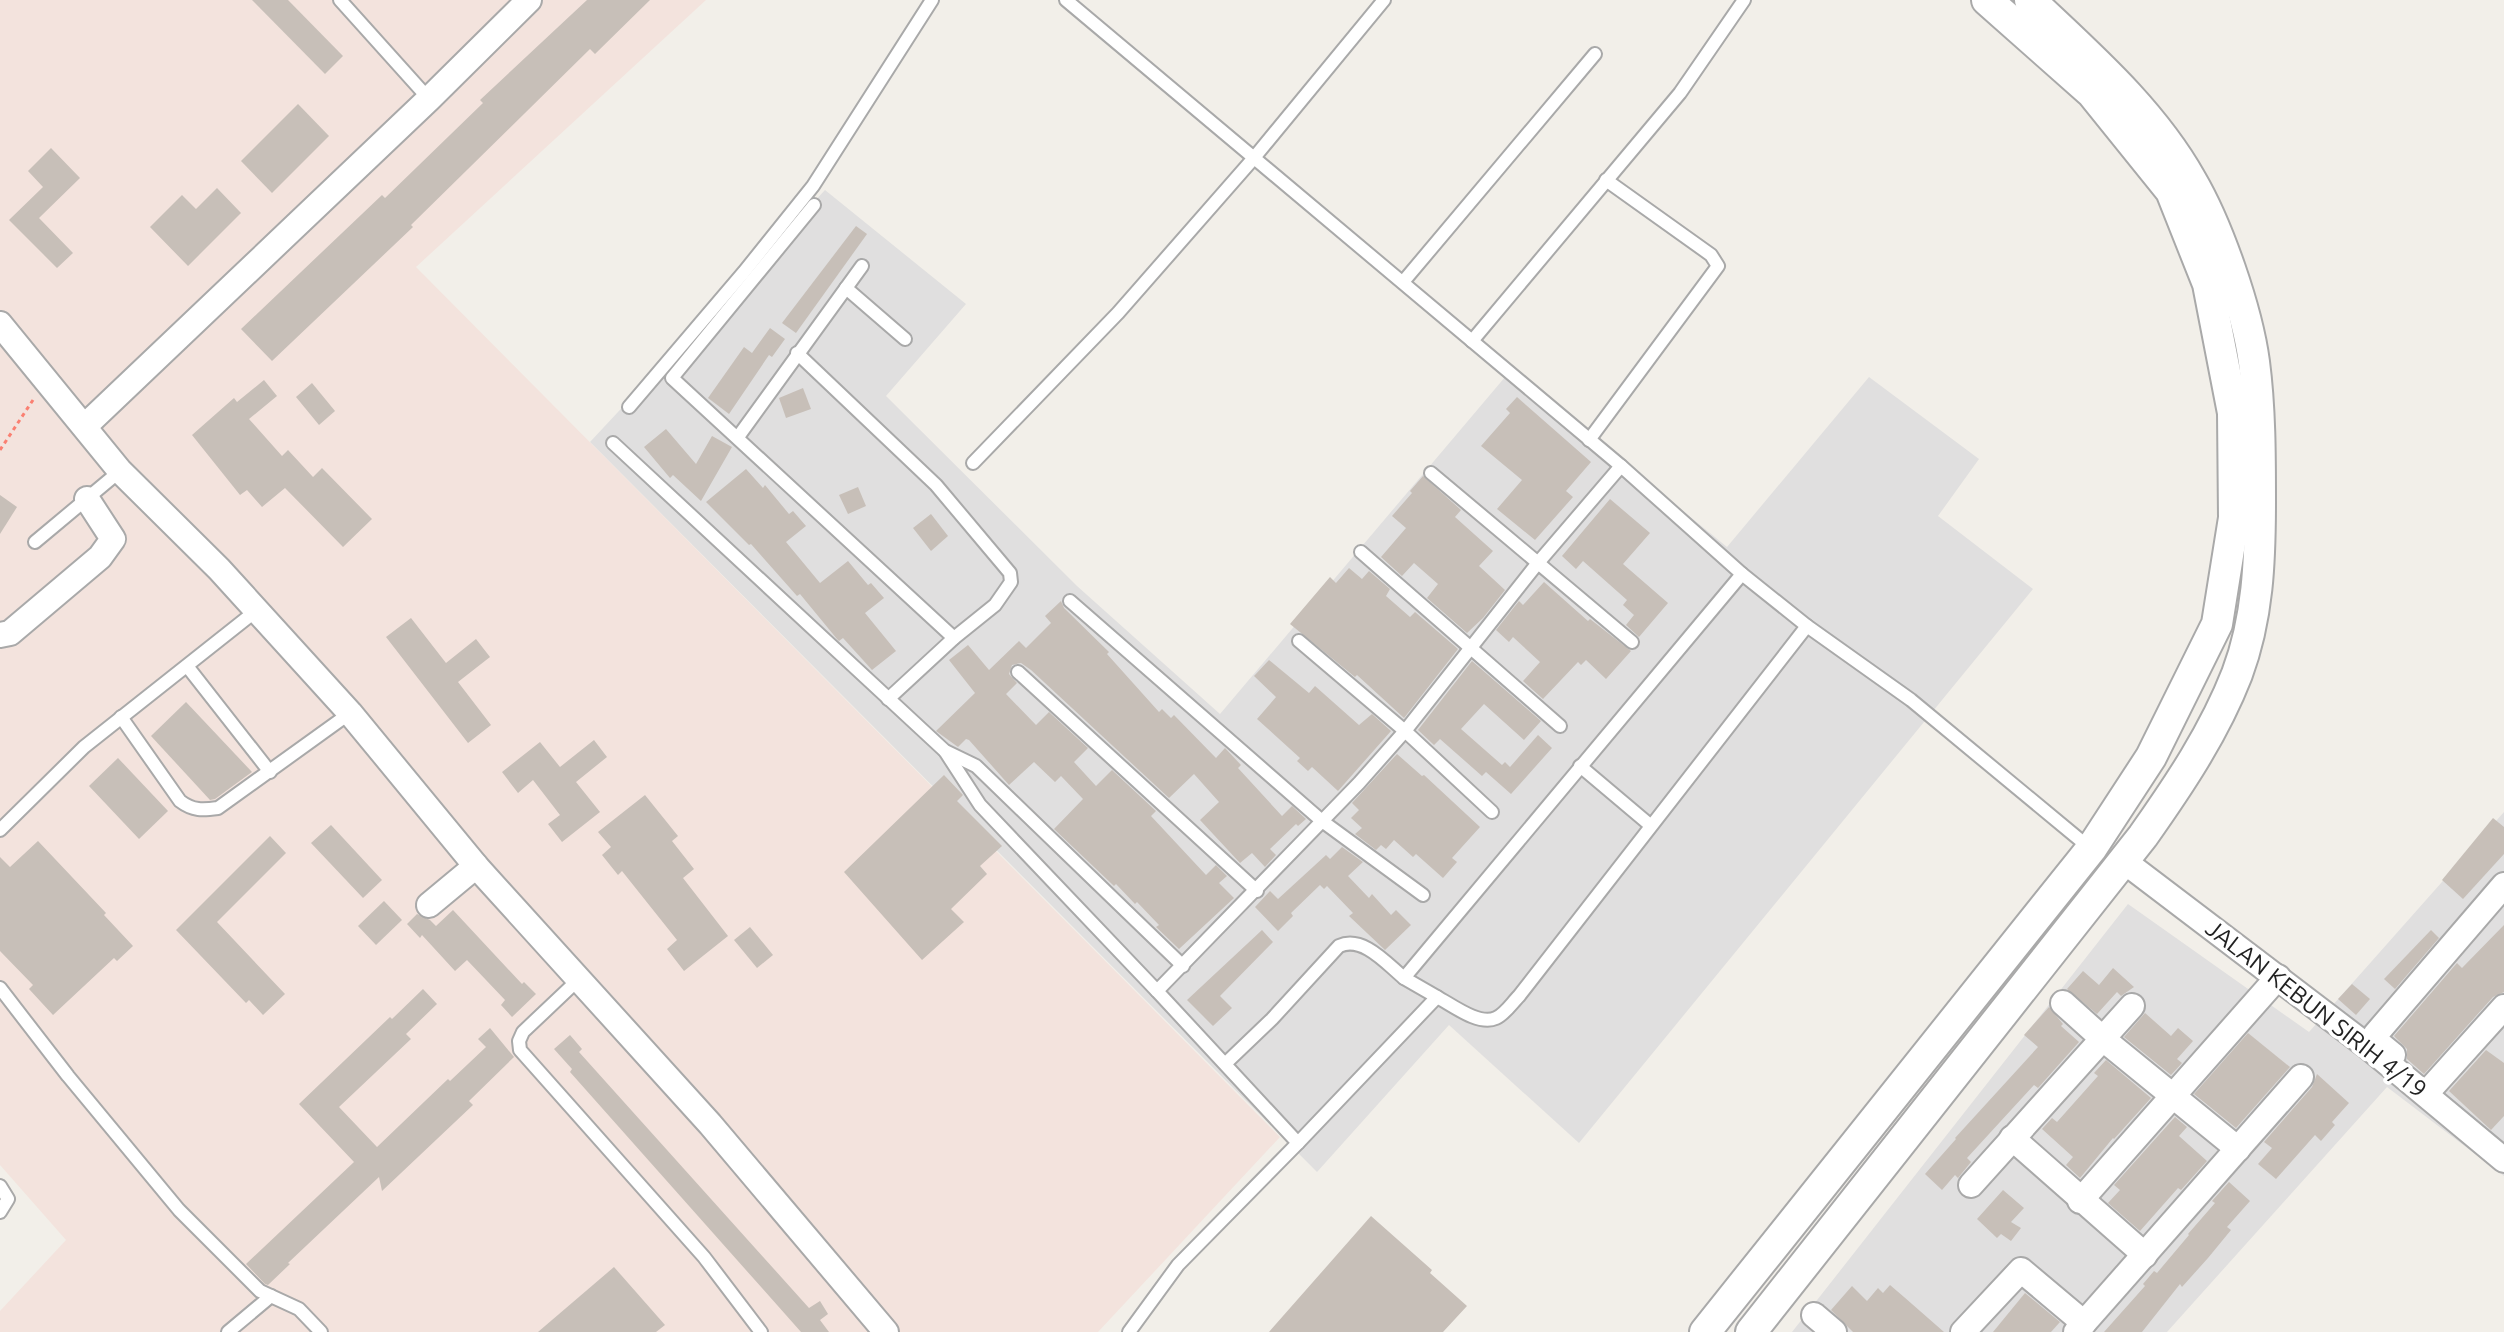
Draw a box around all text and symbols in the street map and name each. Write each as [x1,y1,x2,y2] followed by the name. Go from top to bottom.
[2201,914,2432,1103] street label: JALAN KEBUN SIRIH 4/19

